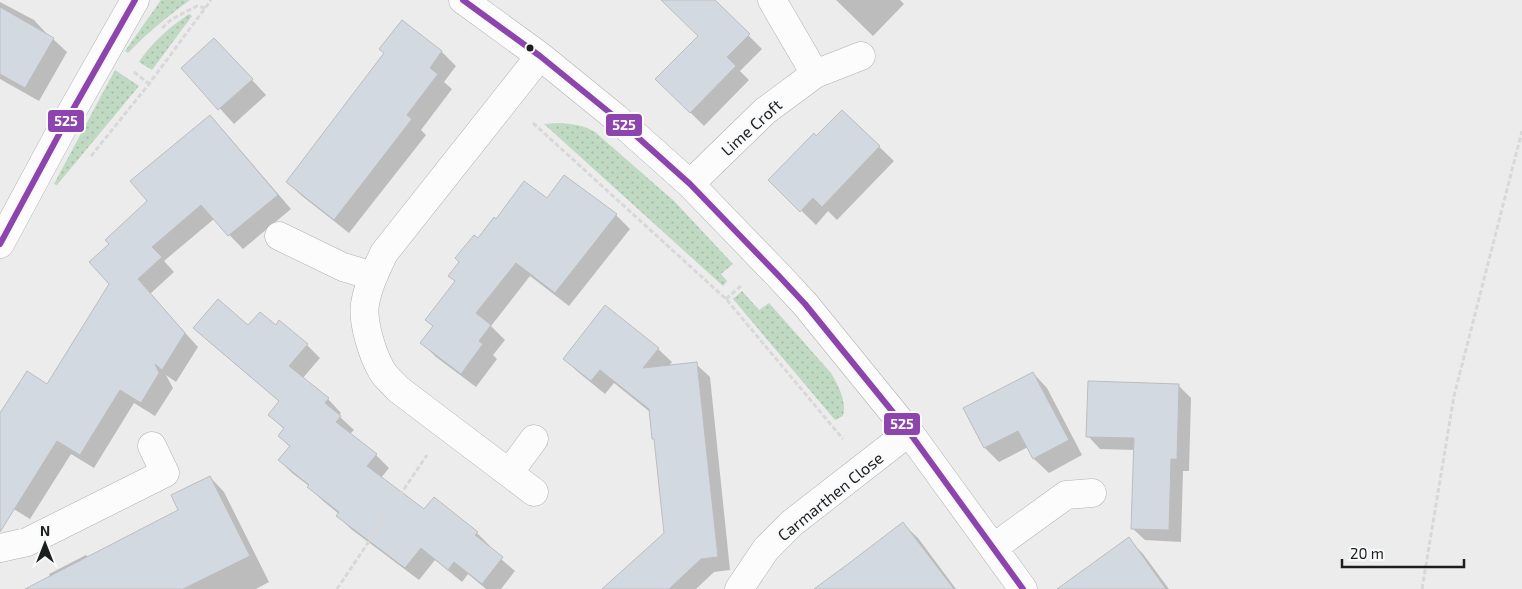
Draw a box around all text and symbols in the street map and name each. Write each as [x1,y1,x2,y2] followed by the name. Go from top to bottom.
[525,43,535,53] unlabelled marker
[717,95,785,159] street label: Lime Croft
[47,109,85,133] line badge: 525
[54,112,78,129] text: 525
[605,113,643,137] line badge: 525
[612,116,636,133] text: 525
[883,412,921,436] line badge: 525
[890,415,914,432] text: 525
[773,448,887,544] street label: Carmarthen Close
[20,519,70,569] north arrow
[40,522,50,539] text: N
[1342,536,1464,568] scale bar
[1350,544,1384,562] text: 20 m

